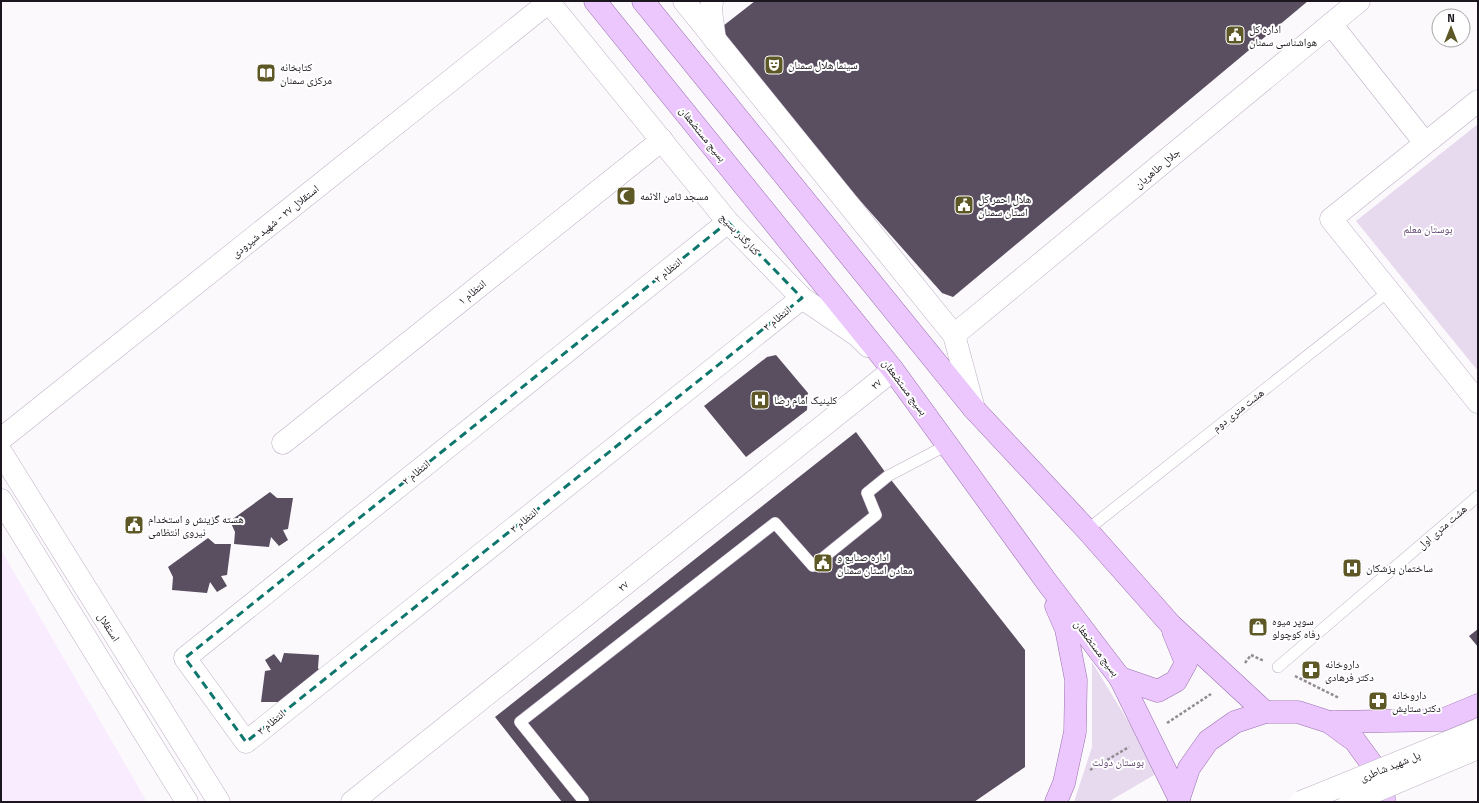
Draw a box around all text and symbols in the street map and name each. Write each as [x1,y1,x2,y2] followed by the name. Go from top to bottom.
[1431,8,1471,48] north arrow
[1447,10,1455,26] text: N
[1249,21,1317,50] place label: اداره کل هواشناسی سمنان
[1224,24,1246,46] public building icon: اداره کل هواشناسی سمنان
[763,54,785,76] theatre icon: سینما هلال سمنان
[788,57,858,73] place label: سینما هلال سمنان
[280,59,332,88] place label: کتابخانه مرکزی سمنان
[255,62,277,84] library icon: کتابخانه مرکزی سمنان
[676,103,730,165] street label: بسیج مستضعفان
[1131,144,1183,192] street label: جلال طاهریان
[228,181,322,261] street label: استقلال ۲۷ - شهید شیرودی
[615,185,637,207] mosque icon: مسجد ثامن الائمه
[640,188,709,204] place label: مسجد ثامن الائمه
[978,191,1032,220] place label: هلال احمر کل استان سمنان
[953,194,975,216] public building icon: هلال احمر کل استان سمنان
[716,209,764,259] street label: کنارگذر بسیج
[1403,221,1453,237] park label: بوستان معلم
[651,254,685,286] street label: انتظام ۲
[455,276,489,308] street label: انتظام ۱
[760,302,794,334] street label: انتظام ۳
[878,355,932,419] street label: بسیج مستضعفان
[867,375,885,393] street label: ۲۷
[1209,384,1268,435] street label: هشت متری دوم
[749,389,771,411] hospital icon: کلینیک امام رضا
[774,392,838,408] place label: کلینیک امام رضا
[399,456,433,488] street label: انتظام ۲
[1414,501,1471,553] street label: هشت متری اول
[507,504,541,536] street label: انتظام ۳
[148,511,244,540] place label: هسته گزینش و استخدام نیروی انتظامی
[123,514,145,536] public building icon: هسته گزینش و استخدام نیروی انتظامی
[837,549,912,578] place label: اداره صنایع و معادن استان سمنان
[812,552,834,574] public building icon: اداره صنایع و معادن استان سمنان
[1341,557,1363,579] hospital icon: ساختمان پزشکان
[1366,560,1433,576] place label: ساختمان پزشکان
[614,577,632,595] street label: ۲۷
[94,609,124,645] street label: استقلال
[1272,613,1320,642] place label: سوپر میوه رفاه کوچولو
[1070,616,1124,680] street label: بسیج مستضعفان
[1247,616,1269,638] shop icon: سوپر میوه رفاه کوچولو
[1325,656,1374,685] place label: داروخانه دکتر فرهادی
[1300,659,1322,681] pharmacy icon: داروخانه دکتر فرهادی
[1392,687,1441,716] place label: داروخانه دکتر ستایش
[1367,690,1389,712] pharmacy icon: داروخانه دکتر ستایش
[254,706,288,738] street label: انتظام ۳
[1357,746,1423,785] street label: پل شهید شاطری
[1092,754,1144,770] park label: بوستان دولت

